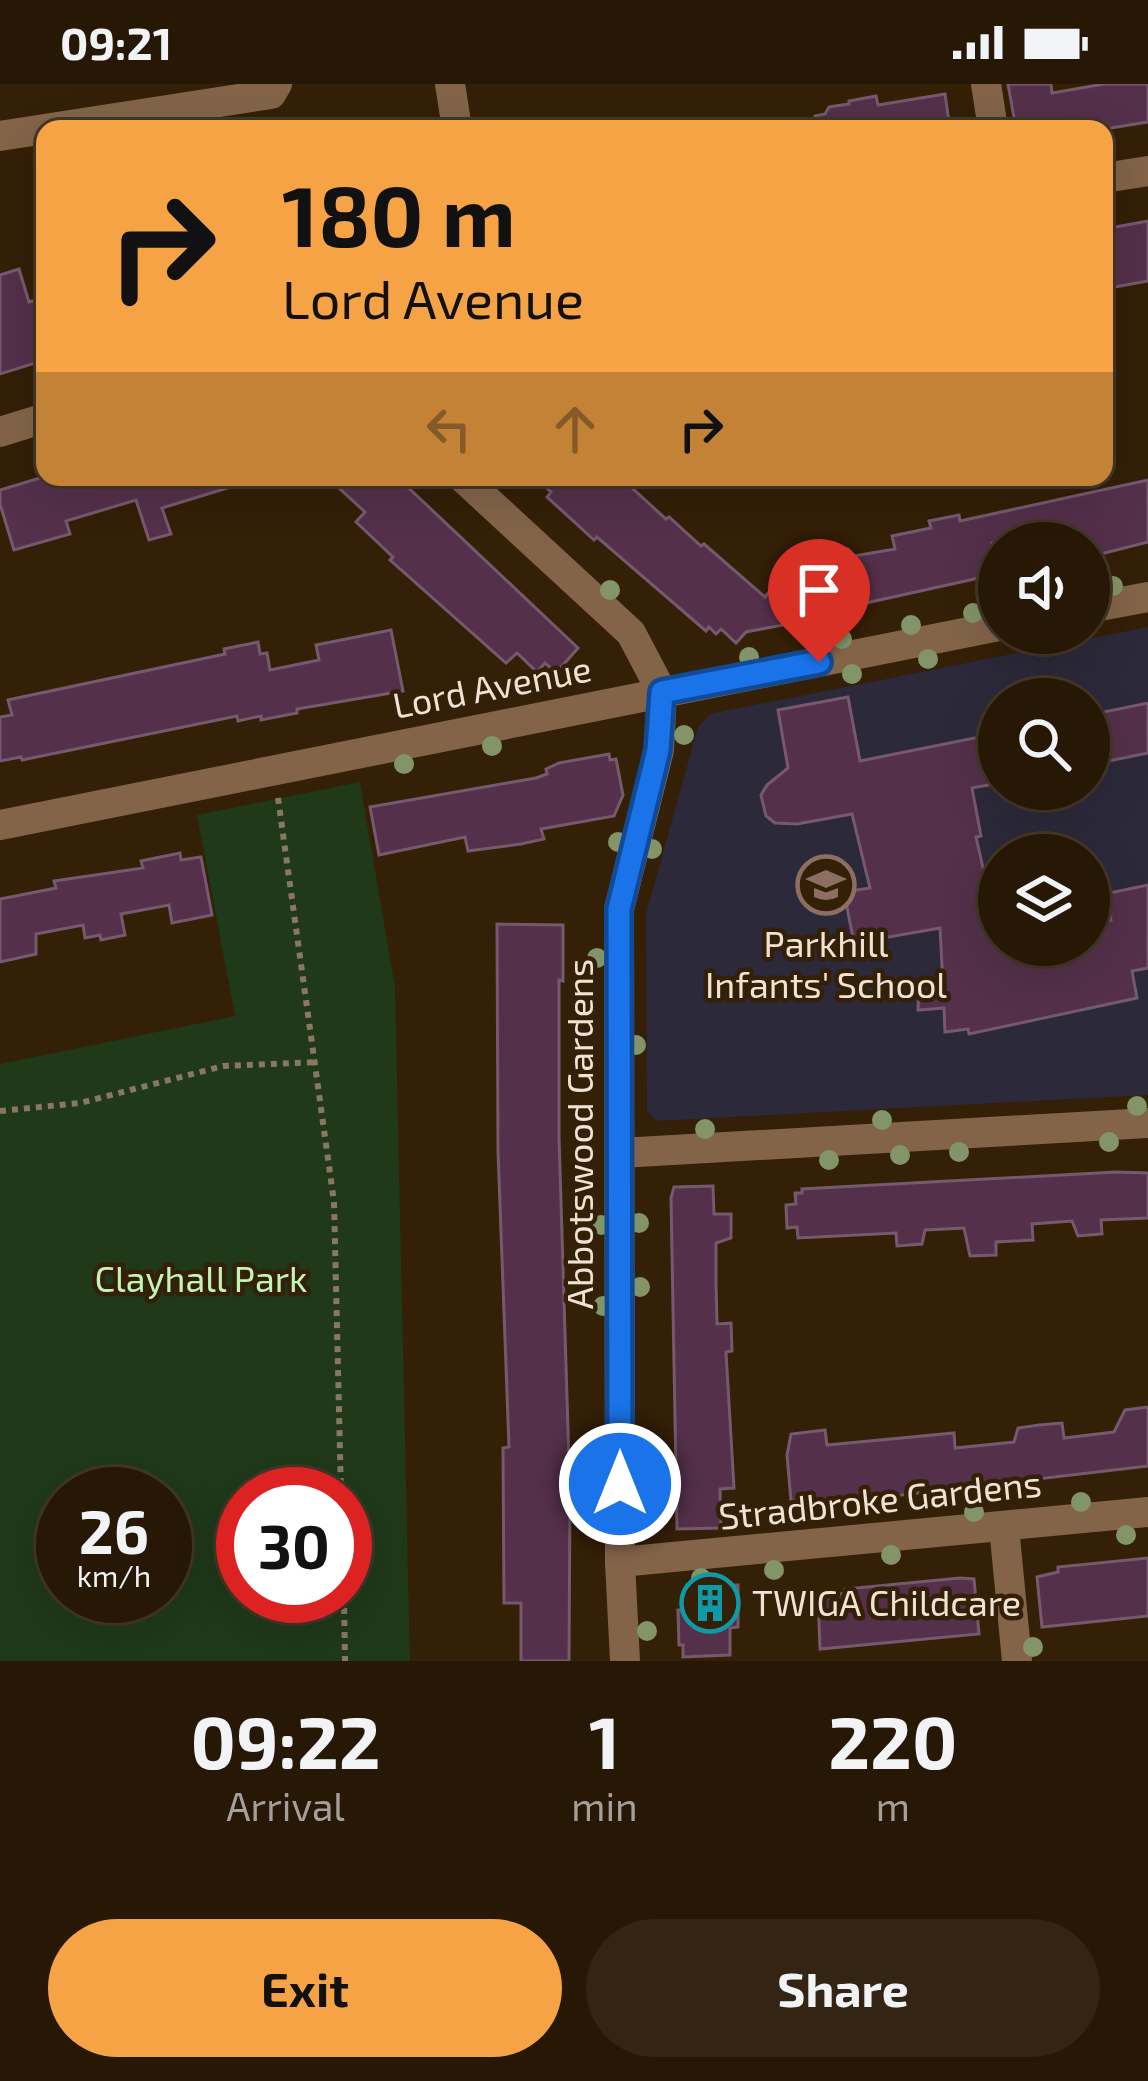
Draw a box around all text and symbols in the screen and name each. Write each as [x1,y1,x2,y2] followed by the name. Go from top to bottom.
[60,15,172,69] text: 09:21
[282,163,516,264] text: 180 m
[84,168,240,324] icon: right
[282,265,584,330] text: Lord Avenue
[416,396,482,462] icon: left
[542,396,608,462] icon: ahead
[668,396,734,462] icon: right
[978,522,1110,966] map controls
[978,522,1110,654] button: sound
[768,539,870,662] pin
[786,557,852,623] icon: arrive
[389,645,595,726] street label: Lord Avenue
[978,678,1110,810] button: search
[978,834,1110,966] button: layers
[795,854,857,916] school or university icon: Parkhill Infants' School
[705,921,947,1005] place label: Parkhill Infants' School
[557,959,600,1309] street label: Abbotswood Gardens
[95,1256,307,1299] park label: Clayhall Park
[557,1421,683,1547] position arrow
[716,1460,1043,1537] street label: Stradbroke Gardens
[216,1467,372,1623] speed limit sign: 30
[79,1494,149,1566] text: 26
[77,1557,151,1593] text: km/h
[679,1572,741,1634] building icon: TWIGA Childcare
[752,1580,1021,1623] place label: TWIGA Childcare
[191,1697,381,1783] text: 09:22
[589,1697,620,1783] text: 1
[828,1697,957,1783] text: 220
[226,1782,345,1829] text: Arrival
[571,1782,638,1829] text: min
[876,1782,910,1829] text: m
[48,1919,562,2057] button: Exit
[586,1919,1100,2057] button: Share

